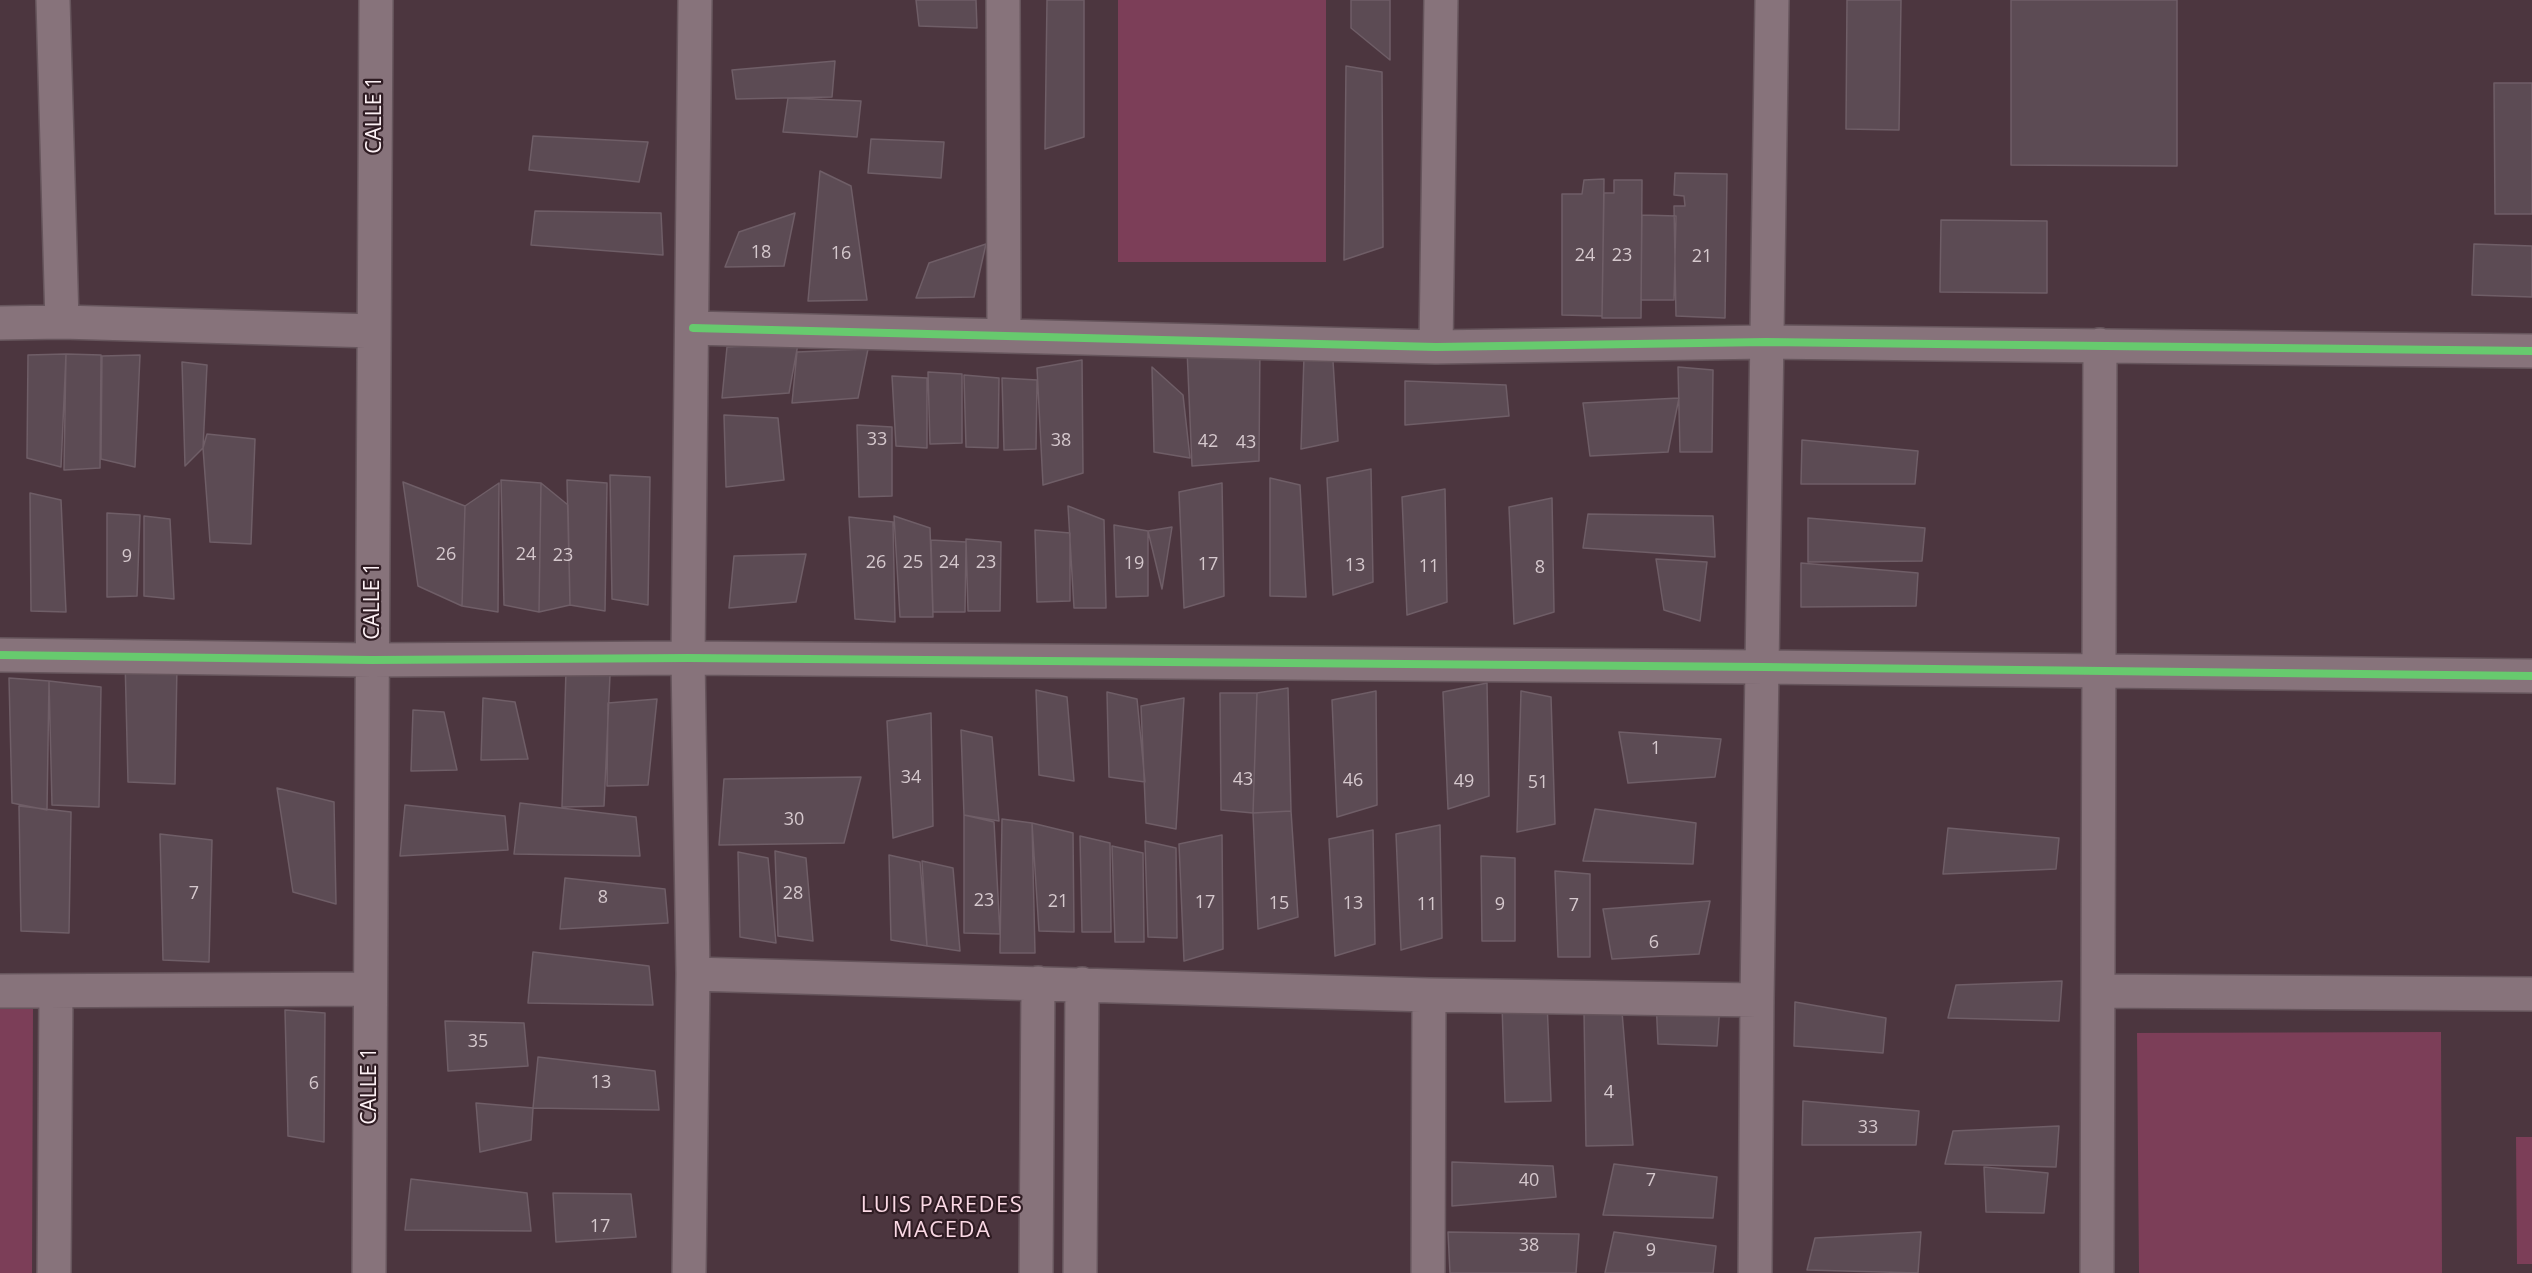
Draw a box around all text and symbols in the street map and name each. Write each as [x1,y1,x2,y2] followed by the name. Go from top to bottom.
[362,76,388,154] street label: CALLE 1
[751,242,771,264] house number: 18
[831,243,851,265] house number: 16
[1575,245,1595,267] house number: 24
[1612,245,1632,267] house number: 23
[1692,246,1712,268] house number: 21
[867,429,887,451] house number: 33
[1051,430,1071,452] house number: 38
[1198,431,1218,453] house number: 42
[1236,432,1256,454] house number: 43
[436,544,456,566] house number: 26
[516,544,536,566] house number: 24
[553,545,573,567] house number: 23
[122,546,132,568] house number: 9
[866,552,886,574] house number: 26
[903,552,923,574] house number: 25
[939,552,959,574] house number: 24
[976,552,996,574] house number: 23
[1124,553,1144,575] house number: 19
[1198,554,1218,576] house number: 17
[1345,555,1365,577] house number: 13
[1419,556,1439,578] house number: 11
[1535,557,1545,579] house number: 8
[360,562,386,640] street label: CALLE 1
[1651,738,1661,760] house number: 1
[901,767,921,789] house number: 34
[1233,769,1253,791] house number: 43
[1343,770,1363,792] house number: 46
[1454,771,1474,793] house number: 49
[1528,772,1548,794] house number: 51
[784,809,804,831] house number: 30
[189,883,199,905] house number: 7
[783,883,803,905] house number: 28
[598,887,608,909] house number: 8
[974,890,994,912] house number: 23
[1048,891,1068,913] house number: 21
[1195,892,1215,914] house number: 17
[1269,893,1289,915] house number: 15
[1343,893,1363,915] house number: 13
[1417,894,1437,916] house number: 11
[1495,894,1505,916] house number: 9
[1569,895,1579,917] house number: 7
[1649,932,1659,954] house number: 6
[468,1031,488,1053] house number: 35
[357,1047,383,1125] street label: CALLE 1
[591,1072,611,1094] house number: 13
[309,1073,319,1095] house number: 6
[1604,1082,1614,1104] house number: 4
[1858,1117,1878,1139] house number: 33
[1519,1170,1539,1192] house number: 40
[1646,1170,1656,1192] house number: 7
[861,1193,1023,1244] district label: LUIS PAREDES MACEDA
[590,1216,610,1238] house number: 17
[1519,1235,1539,1257] house number: 38
[1646,1240,1656,1262] house number: 9

